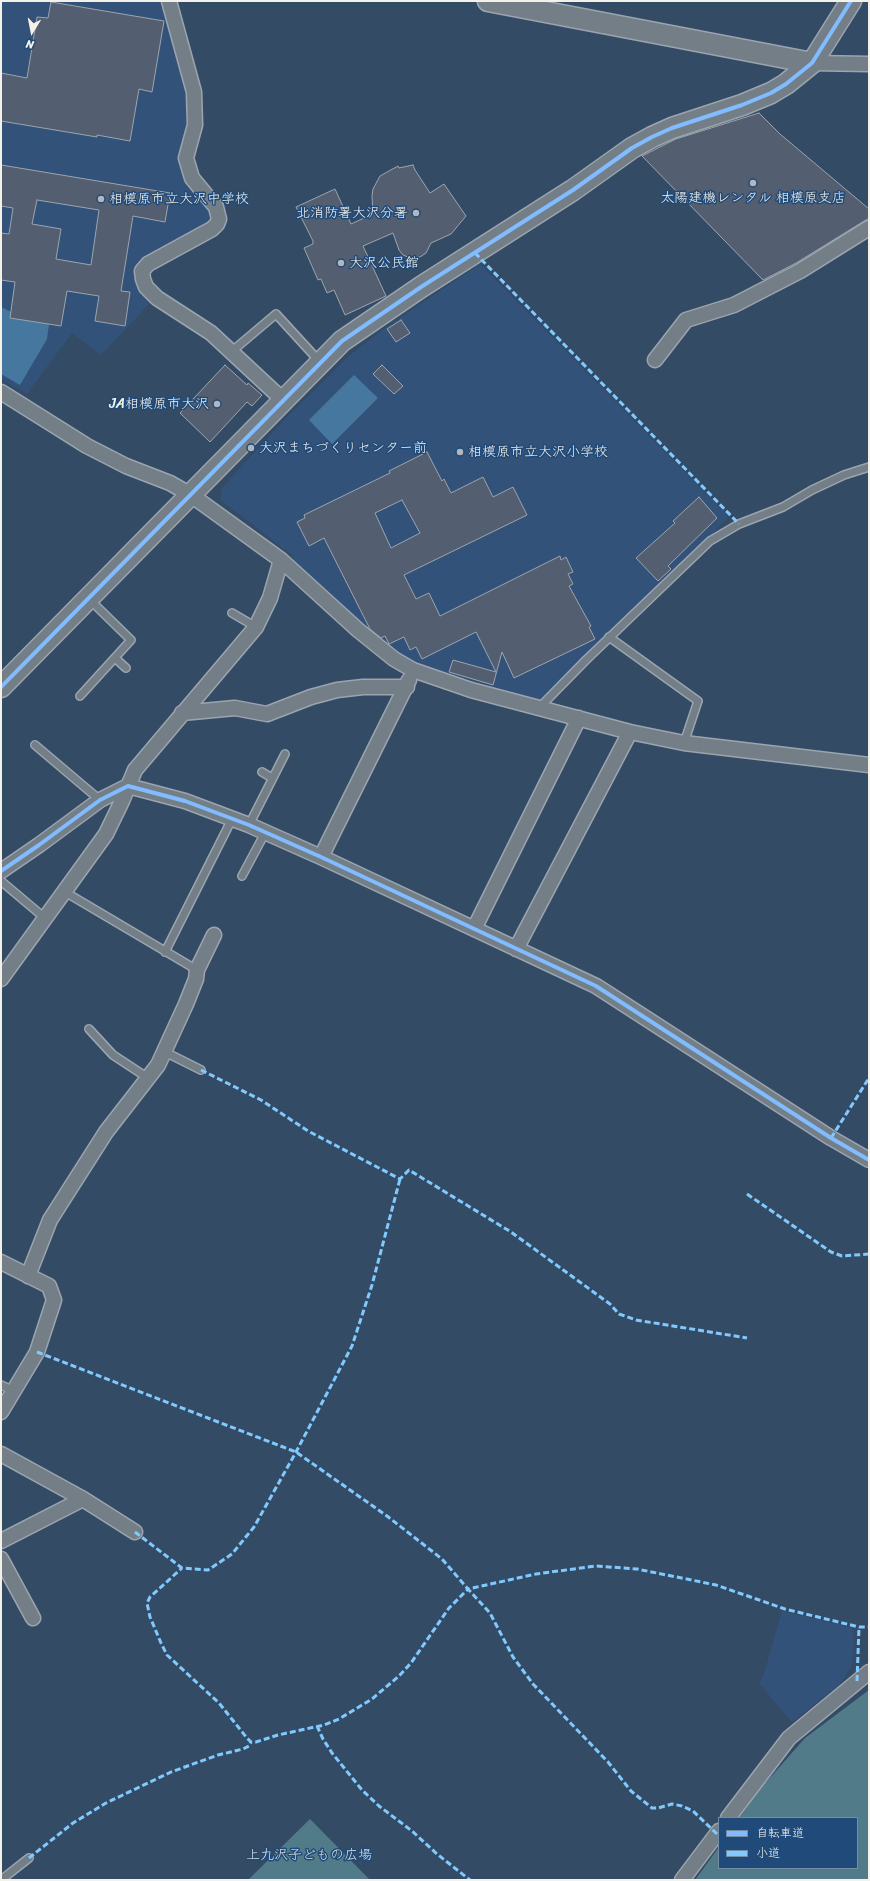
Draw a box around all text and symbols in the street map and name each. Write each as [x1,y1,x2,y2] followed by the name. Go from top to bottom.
[12,12,52,52] north arrow
[24,34,35,54] text: N
[748,178,758,188] marker: 太陽建機レンタル 相模原支店
[660,190,846,206] place label: 太陽建機レンタル 相模原支店
[109,191,249,207] place label: 相模原市立大沢中学校
[96,194,106,204] marker: 相模原市立大沢中学校
[296,205,408,221] place label: 北消防署大沢分署
[411,208,421,218] marker: 北消防署大沢分署
[349,255,419,271] place label: 大沢公民館
[336,258,346,268] marker: 大沢公民館
[109,396,209,412] place label: JA相模原市大沢
[212,399,222,409] marker: JA相模原市大沢
[259,440,427,456] place label: 大沢まちづくりセンター前
[246,443,256,453] marker: 大沢まちづくりセンター前
[468,444,608,460] place label: 相模原市立大沢小学校
[455,447,465,457] marker: 相模原市立大沢小学校
[718,1817,858,1869] legend
[756,1822,804,1844] text: 自転車道
[756,1842,780,1864] text: 小道
[246,1847,372,1863] park label: 上九沢子どもの広場

